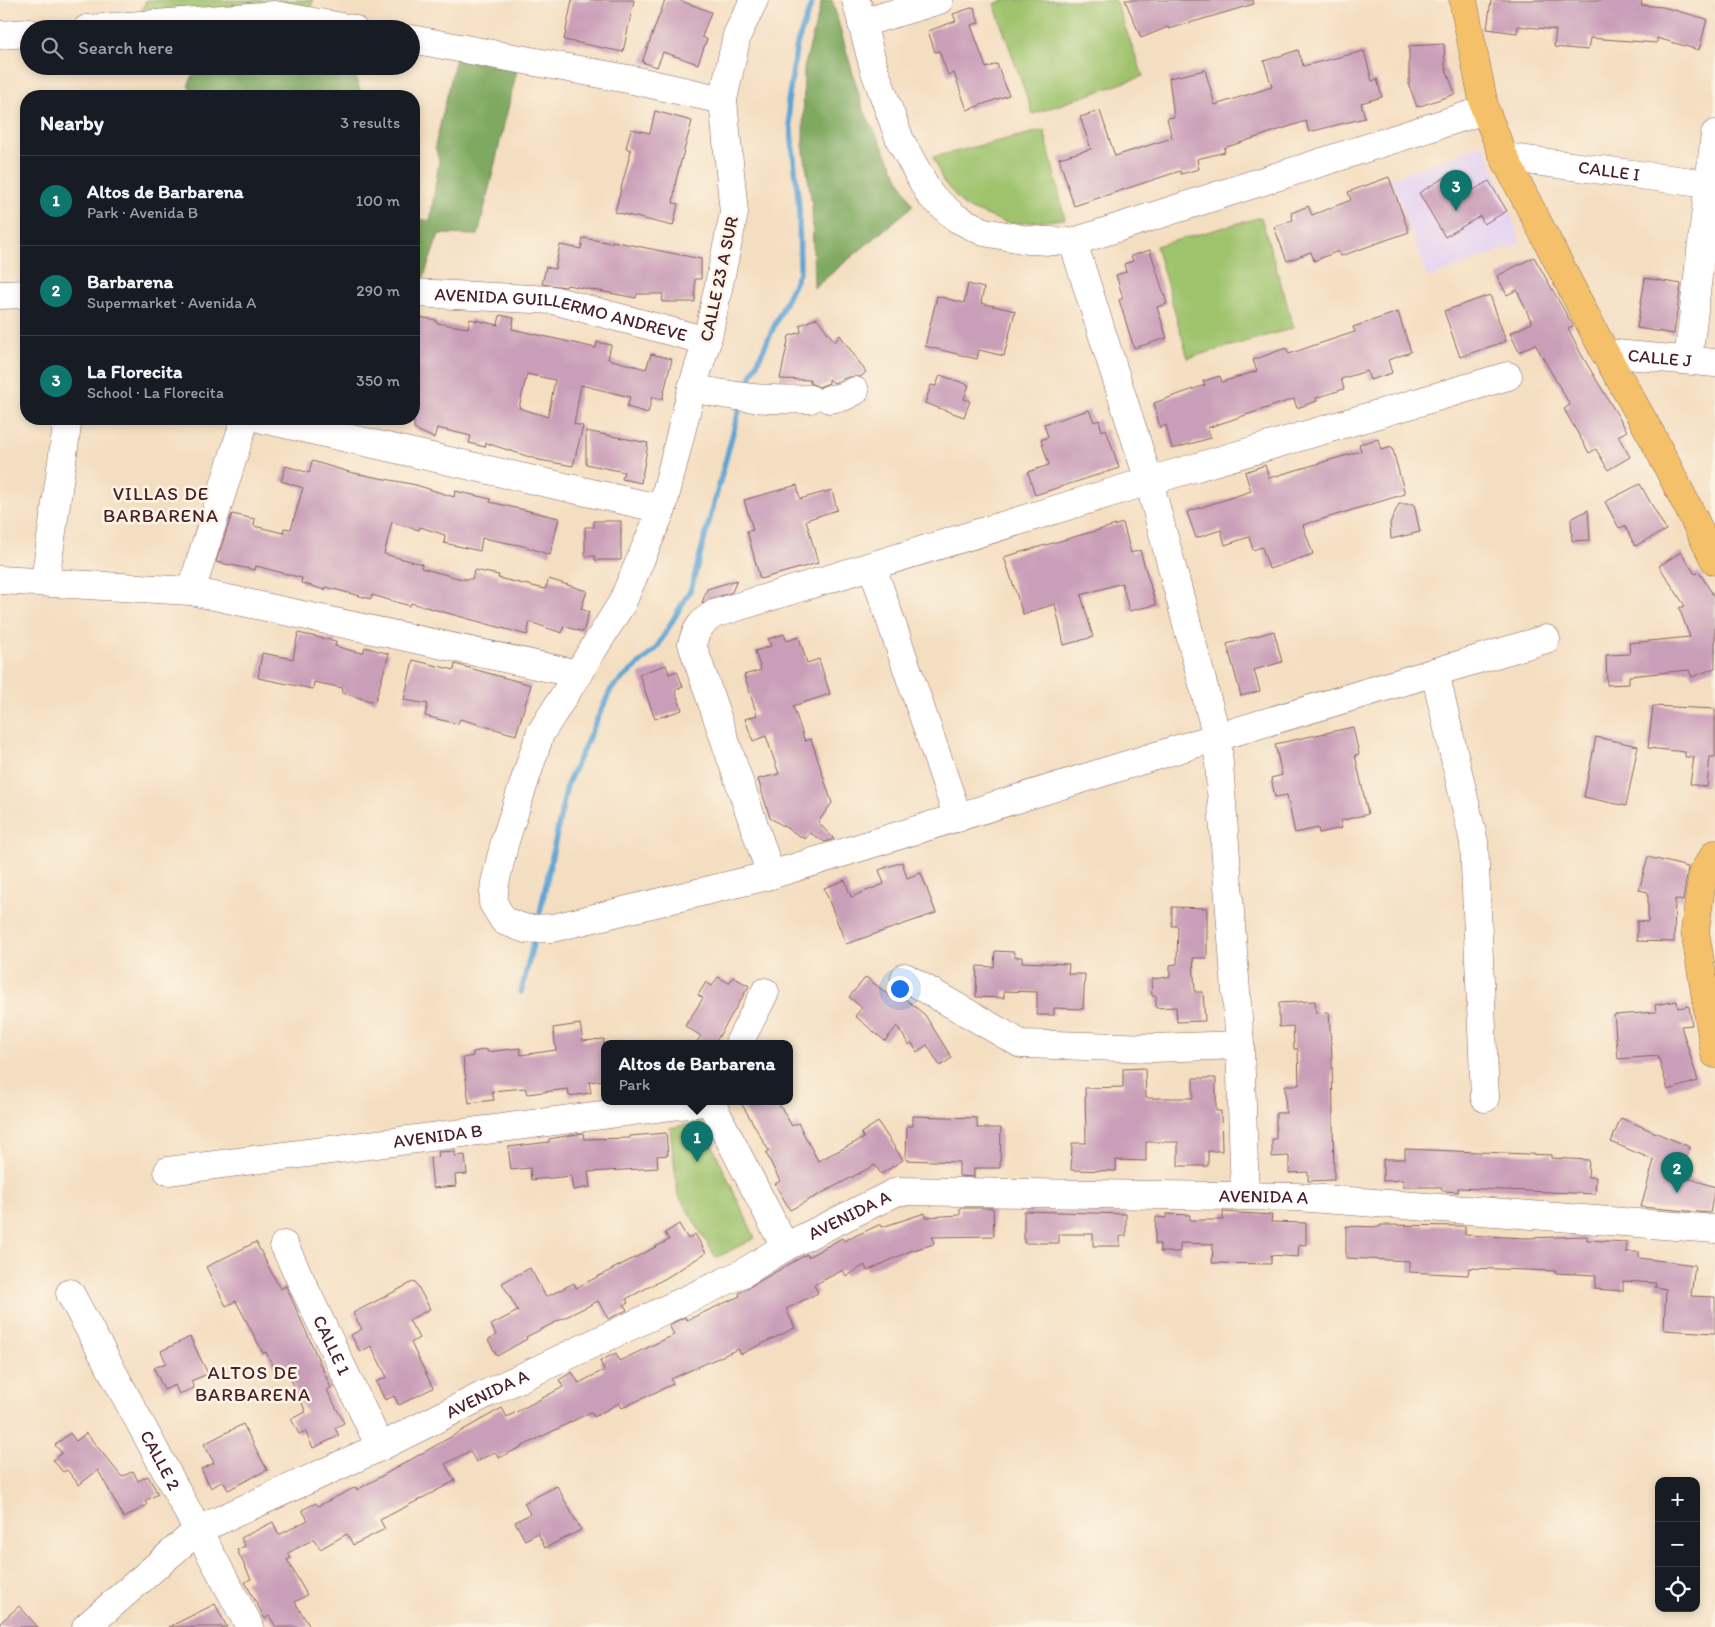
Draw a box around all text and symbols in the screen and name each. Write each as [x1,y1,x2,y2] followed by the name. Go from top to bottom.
[20,20,420,75] search box
[38,34,66,62] icon: search
[78,36,173,59] text: Search here
[40,110,104,135] text: Nearby
[340,113,400,132] text: 3 results
[1577,156,1641,186] street label: CALLE I
[1440,170,1472,211] pin: 3
[87,180,244,203] text: Altos de Barbarena
[52,191,60,210] text: 1
[356,191,400,210] text: 100 m
[87,203,198,222] text: Park · Avenida B
[695,214,743,344] street label: CALLE 23 A SUR
[87,270,173,293] text: Barbarena
[52,281,60,300] text: 2
[356,281,400,300] text: 290 m
[434,283,690,346] street label: AVENIDA GUILLERMO ANDREVE
[87,293,256,312] text: Supermarket · Avenida A
[1627,344,1693,372] street label: CALLE J
[87,360,182,383] text: La Florecita
[52,371,60,390] text: 3
[356,371,400,390] text: 350 m
[87,383,224,402] text: School · La Florecita
[103,482,219,527] district label: VILLAS DE BARBARENA
[887,976,913,1002] your location
[601,1040,793,1105] popup
[619,1052,775,1075] text: Altos de Barbarena
[619,1075,650,1094] text: Park
[392,1120,484,1153] street label: AVENIDA B
[681,1121,713,1162] pin: 1
[1661,1152,1693,1193] pin: 2
[804,1185,895,1245] street label: AVENIDA A
[1219,1185,1310,1209] street label: AVENIDA A
[308,1312,355,1379] street label: CALLE 1
[195,1361,311,1406] district label: ALTOS DE BARBARENA
[442,1364,533,1423] street label: AVENIDA A
[135,1426,185,1495] street label: CALLE 2
[1655,1477,1700,1612] map controls
[1655,1477,1700,1522] button: +
[1655,1522,1700,1567] button: −
[1655,1567,1700,1612] button: locate

